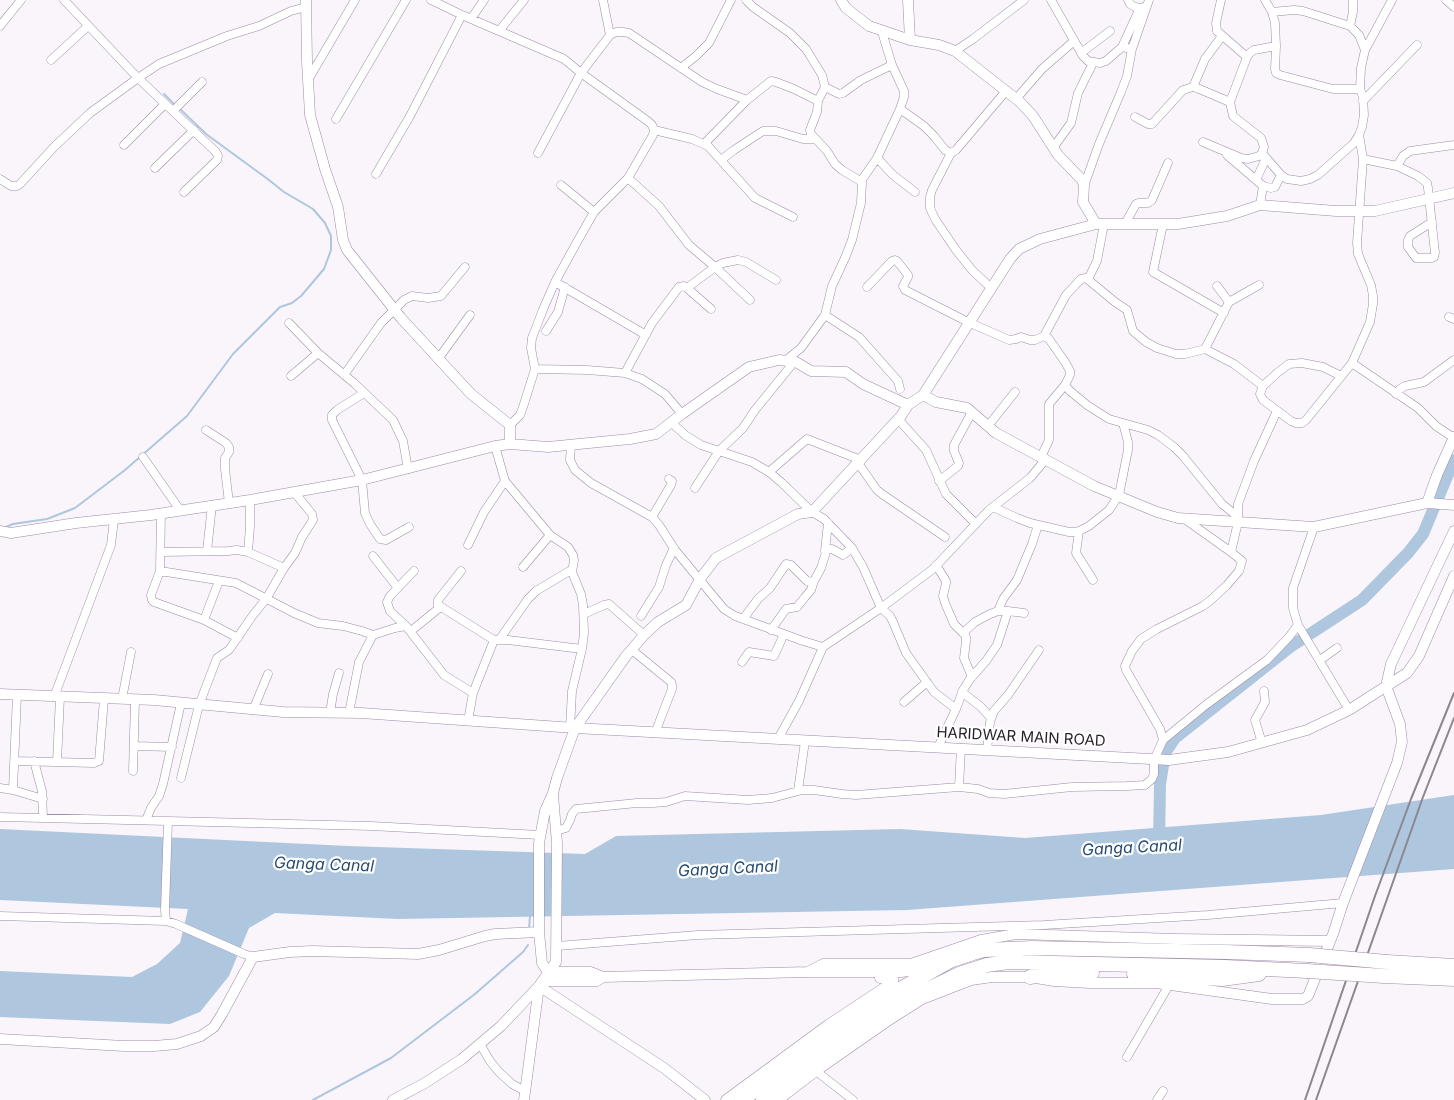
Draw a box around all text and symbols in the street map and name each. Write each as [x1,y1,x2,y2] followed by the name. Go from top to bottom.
[936,724,1106,750] street label: HARIDWAR MAIN ROAD
[1082,836,1182,860] water label: Ganga Canal
[274,854,374,876] water label: Ganga Canal
[678,857,778,881] water label: Ganga Canal

